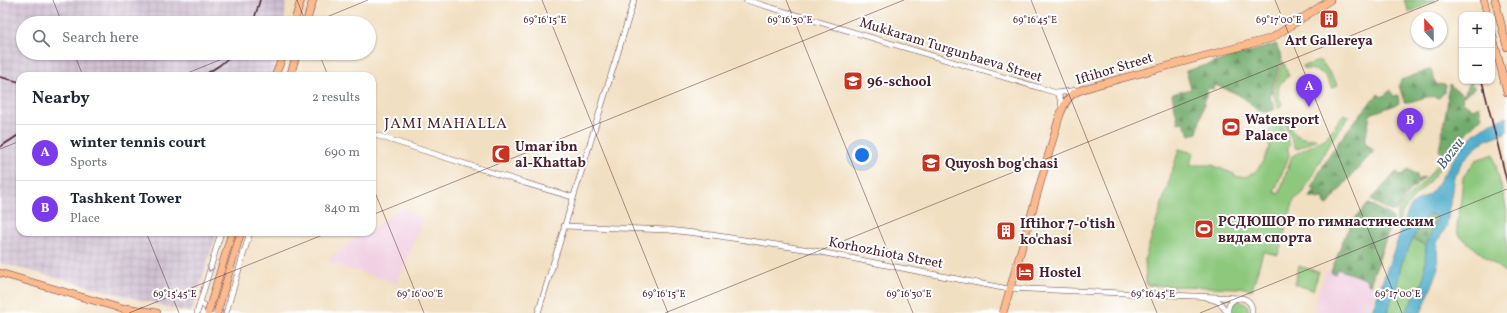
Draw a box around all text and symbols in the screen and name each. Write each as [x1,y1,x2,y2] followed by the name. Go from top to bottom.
[1318,8,1340,30] building icon: Art Gallereya
[1411,12,1447,48] north arrow
[1459,12,1495,84] map controls
[1459,12,1495,48] button: +
[524,13,566,27] text: 69°16'15"E
[768,13,812,27] text: 69°16'30"E
[1013,13,1057,27] text: 69°16'45"E
[1256,13,1302,27] text: 69°17'00"E
[857,14,1044,87] street label: Mukkaram Turgunbaeva Street
[16,16,376,60] search box
[30,27,52,49] icon: search
[62,28,139,49] text: Search here
[1285,32,1373,51] place label: Art Gallereya
[1459,48,1495,84] button: −
[1073,49,1156,90] street label: Iftihor Street
[842,70,864,92] school or university icon: 96-school
[867,73,931,92] place label: 96-school
[1296,74,1322,107] pin: A
[32,87,90,110] text: Nearby
[312,89,360,107] text: 2 results
[1397,108,1423,141] pin: B
[1245,111,1319,146] place label: Watersport Palace
[384,114,508,135] district label: JAMI MAHALLA
[1220,116,1242,138] sports icon: Watersport Palace
[70,133,206,154] text: winter tennis court
[1432,133,1470,174] water label: Bozsu
[515,138,586,173] place label: Umar ibn al-Khattab
[490,143,512,165] mosque icon: Umar ibn al-Khattab
[40,144,50,162] text: A
[324,144,360,162] text: 690 m
[852,145,872,165] your location
[920,152,942,174] school or university icon: Quyosh bog'chasi
[70,154,107,172] text: Sports
[945,155,1058,174] place label: Quyosh bog'chasi
[70,189,182,210] text: Tashkent Tower
[41,200,49,218] text: B
[324,200,360,218] text: 840 m
[70,210,100,228] text: Place
[1218,213,1434,248] place label: РСДЮШОР по гимнастическим видам спорта
[1020,215,1115,250] place label: Iftihor 7-o'tish ko'chasi
[1193,218,1215,240] sports icon: РСДЮШОР по гимнастическим видам спорта
[995,220,1017,242] building icon: Iftihor 7-o'tish ko'chasi
[827,233,945,274] street label: Korhozhiota Street
[1014,261,1036,283] hotel icon: Hostel
[1039,264,1082,283] place label: Hostel
[206,266,215,273] one-way arrow
[153,287,197,301] text: 69°15'45"E
[397,287,443,301] text: 69°16'00"E
[643,287,685,301] text: 69°16'15"E
[887,287,931,301] text: 69°16'30"E
[1131,287,1175,301] text: 69°16'45"E
[1375,287,1421,301] text: 69°17'00"E

